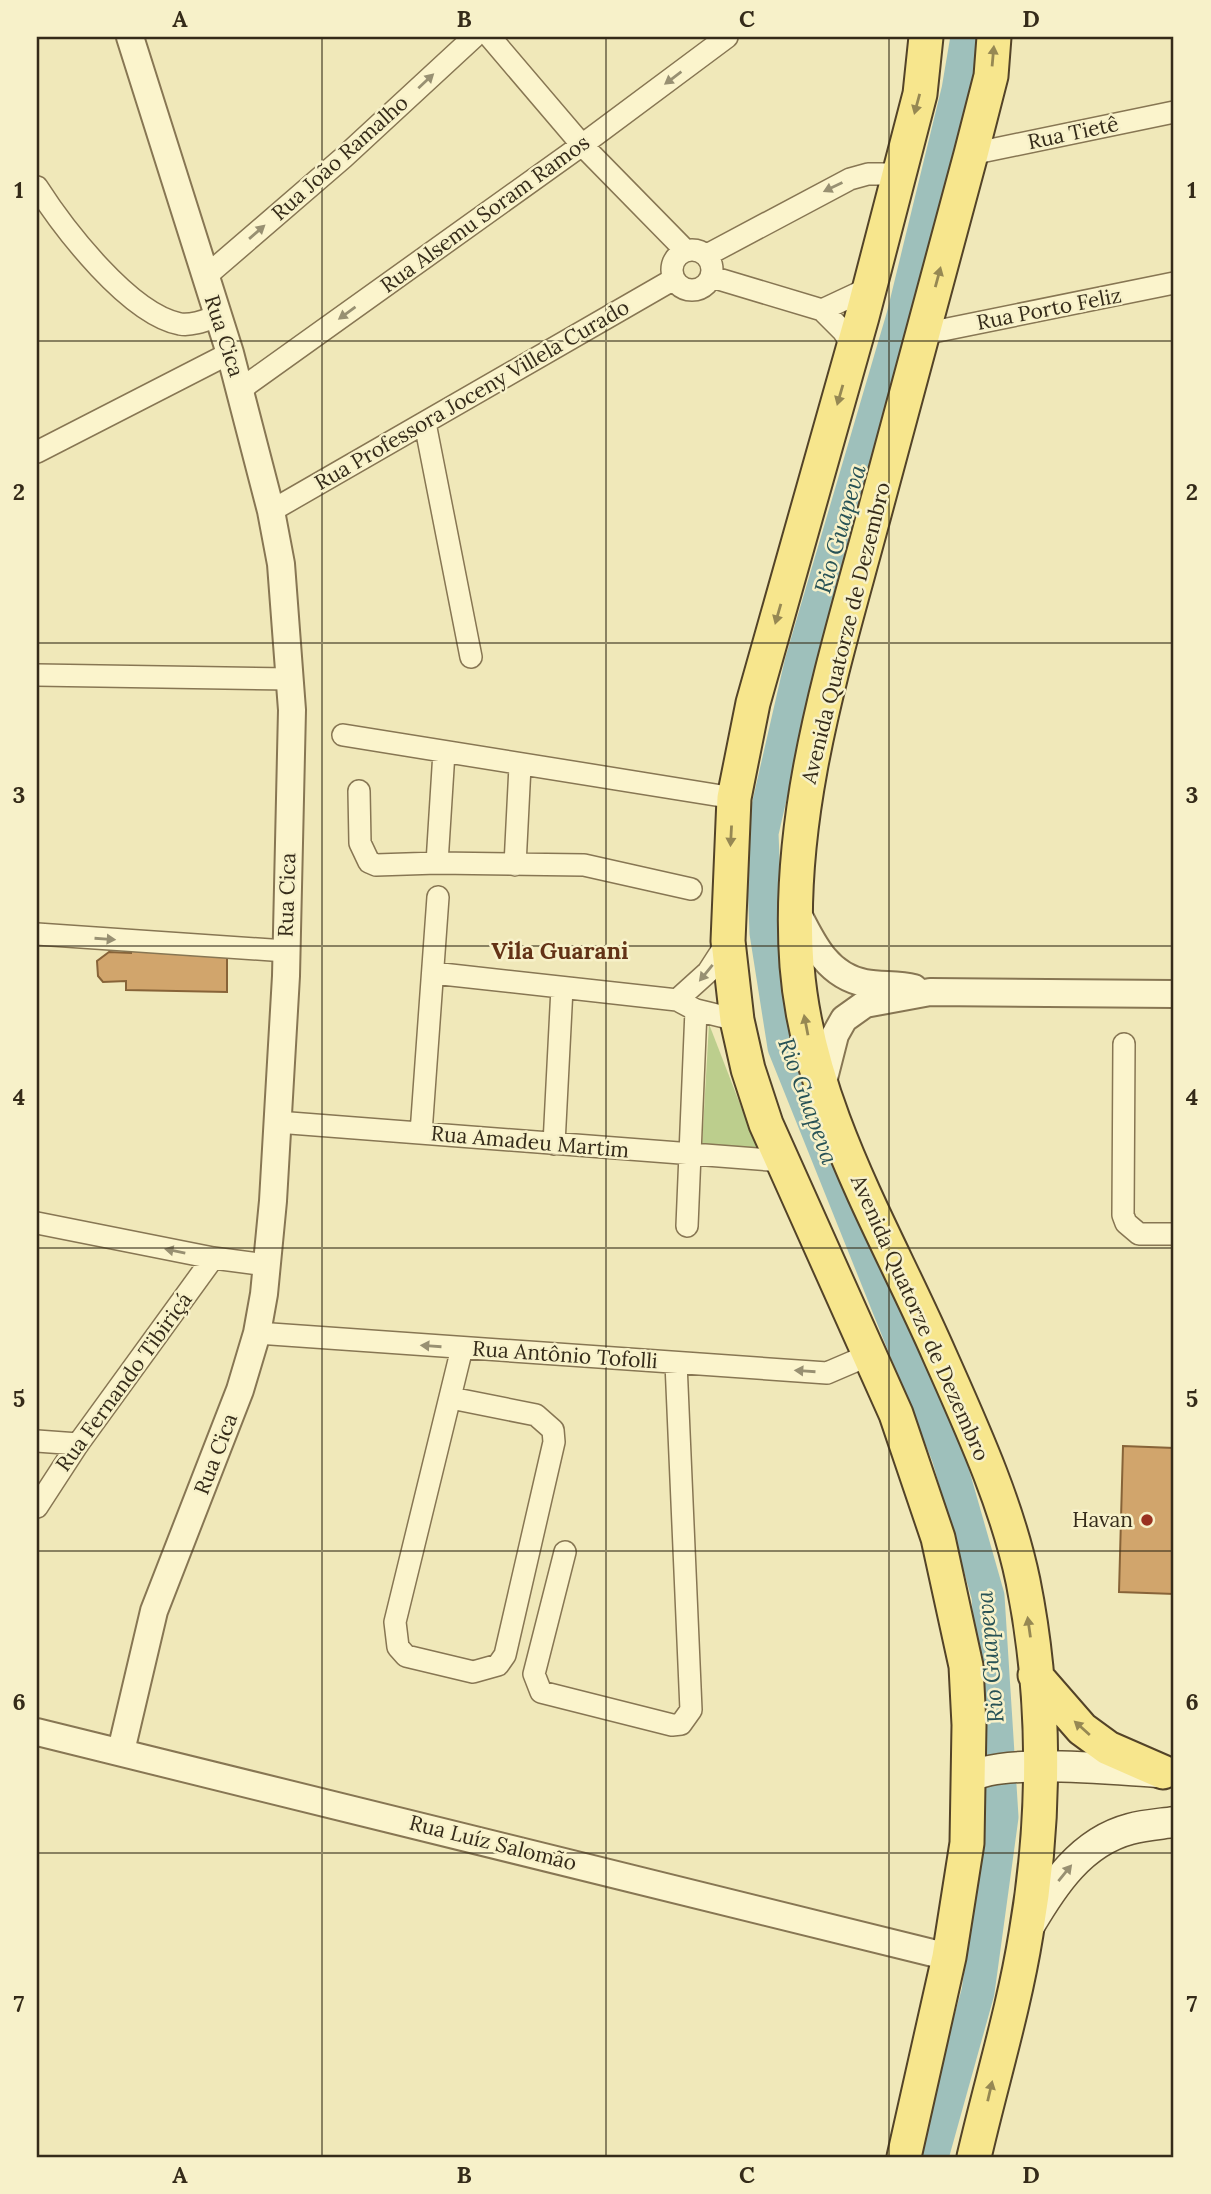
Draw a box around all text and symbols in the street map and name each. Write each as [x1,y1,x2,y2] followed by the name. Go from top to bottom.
[172,4,188,33] text: A
[456,4,472,33] text: B
[739,4,755,33] text: C
[1022,4,1040,33] text: D
[987,45,998,67] one-way arrow
[664,70,682,85] one-way arrow
[417,73,434,89] one-way arrow
[266,89,414,226] street label: Rua João Ramalho
[912,94,922,115] one-way arrow
[1025,110,1121,155] street label: Rua Tietê
[375,129,595,299] street label: Rua Alsemu Soram Ramos
[14,175,24,204] text: 1
[1187,175,1197,204] text: 1
[823,181,843,193] one-way arrow
[248,224,266,240] one-way arrow
[934,266,944,287] one-way arrow
[974,281,1124,336] street label: Rua Porto Feliz
[199,291,250,380] street label: Rua Cica
[310,293,634,496] street label: Rua Professora Joceny Villela Curado
[338,306,356,320] one-way arrow
[834,385,844,406] one-way arrow
[807,461,872,596] water label: Rio Guapeva
[13,477,25,506] text: 2
[1186,477,1198,506] text: 2
[795,479,896,787] street label: Avenida Quatorze de Dezembro
[772,604,782,625] one-way arrow
[13,780,25,809] text: 3
[1186,780,1198,809] text: 3
[726,825,737,847] one-way arrow
[272,852,301,938] street label: Rua Cica
[94,934,116,945] one-way arrow
[491,936,629,965] district label: Vila Guarani
[698,964,713,982] one-way arrow
[800,1014,811,1036] one-way arrow
[772,1034,845,1168] water label: Rio Guapeva
[13,1082,25,1111] text: 4
[1186,1082,1198,1111] text: 4
[430,1119,631,1164] street label: Rua Amadeu Martim
[845,1170,996,1465] street label: Avenida Quatorze de Dezembro
[164,1245,186,1256] one-way arrow
[50,1287,198,1477] street label: Rua Fernando Tibiriçá
[471,1335,659,1374] street label: Rua Antônio Tofolli
[420,1340,442,1351] one-way arrow
[794,1365,816,1376] one-way arrow
[13,1384,25,1413] text: 5
[1186,1384,1198,1413] text: 5
[188,1409,243,1498] street label: Rua Cica
[1072,1506,1133,1533] place label: Havan
[1139,1512,1155,1528] marker: Havan
[969,1590,1010,1724] water label: Rio Guapeva
[1023,1615,1034,1637] one-way arrow
[12,1687,26,1716] text: 6
[1185,1687,1199,1716] text: 6
[1073,1720,1091,1736] one-way arrow
[407,1809,580,1876] street label: Rua Luíz Salomão
[1057,1864,1072,1882] one-way arrow
[14,1989,25,2018] text: 7
[1187,1989,1198,2018] text: 7
[984,2080,995,2102] one-way arrow
[172,2160,188,2189] text: A
[456,2160,472,2189] text: B
[739,2160,755,2189] text: C
[1022,2160,1040,2189] text: D

